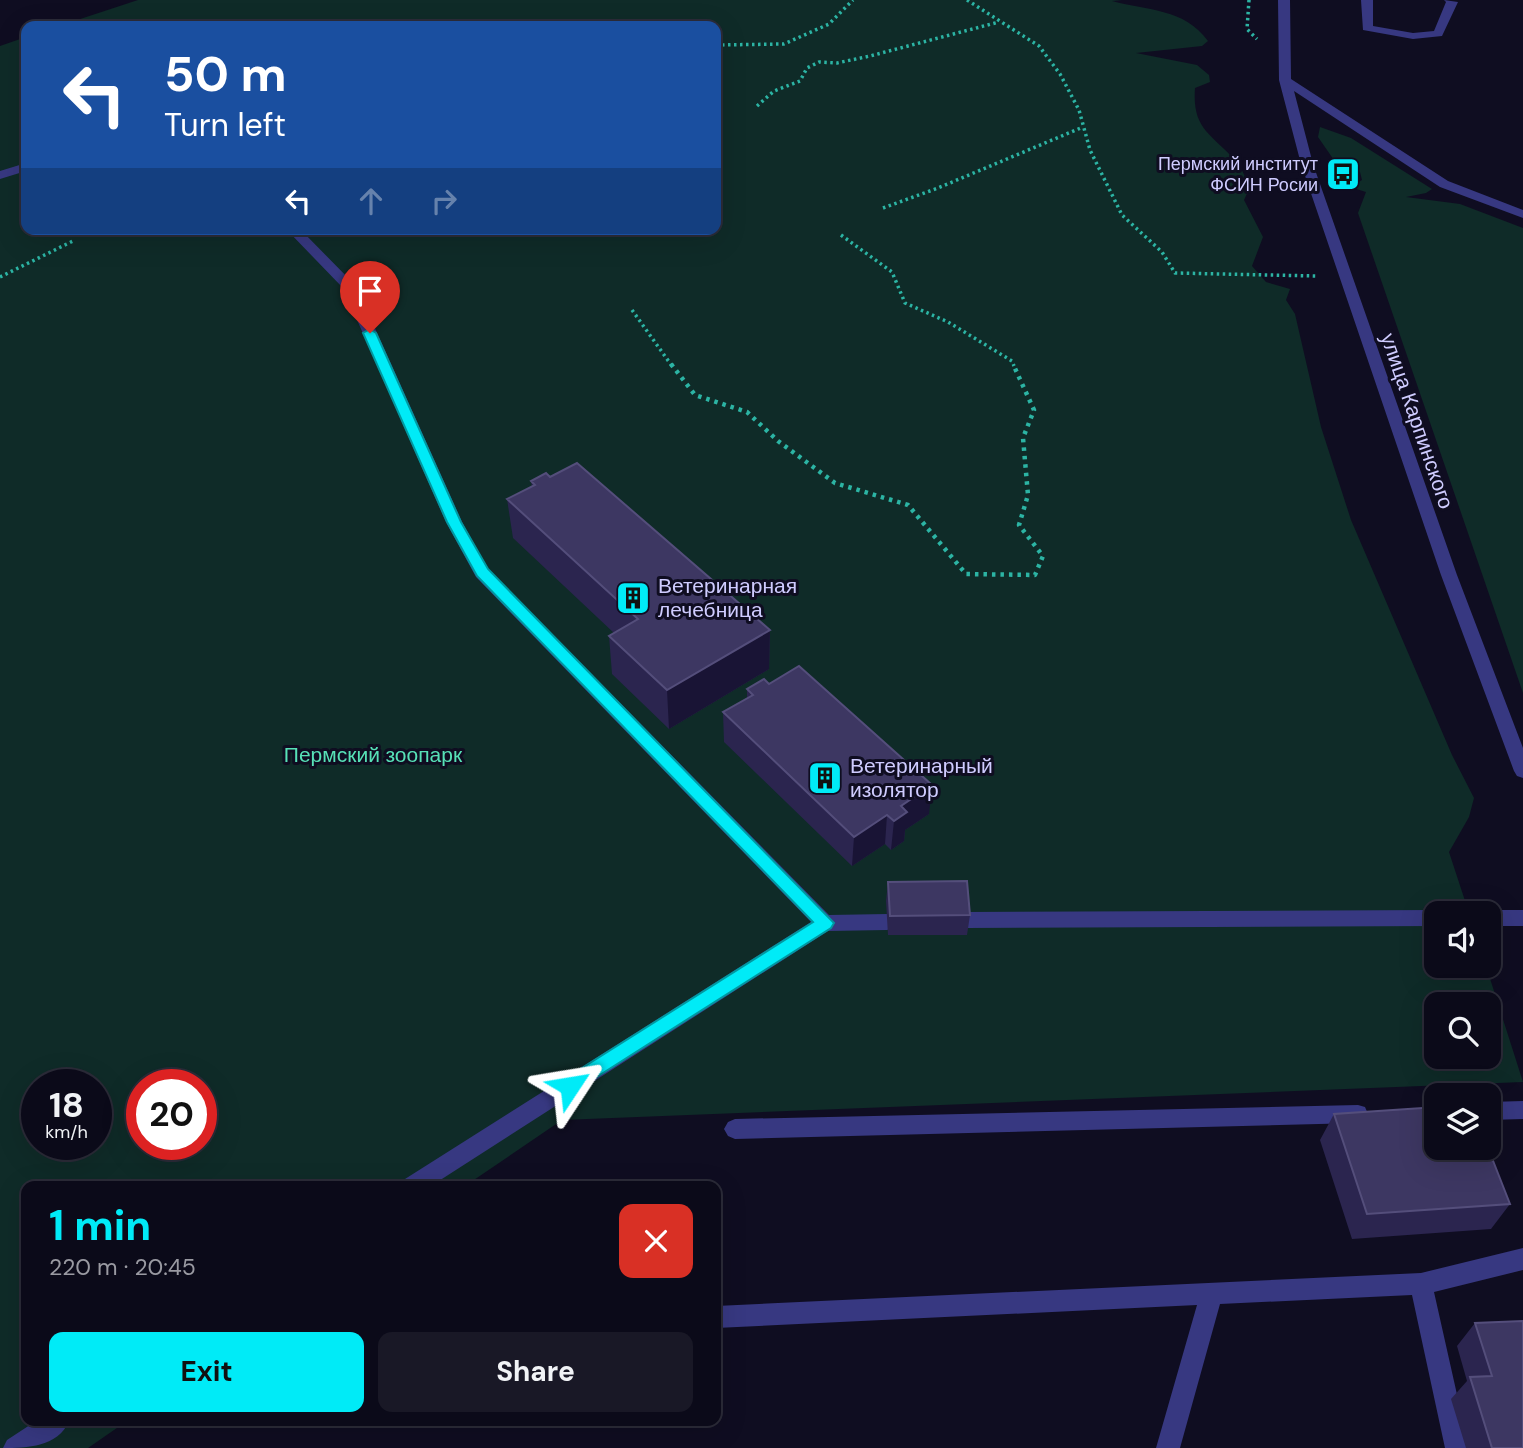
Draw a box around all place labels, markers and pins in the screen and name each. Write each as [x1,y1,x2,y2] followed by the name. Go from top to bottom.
[1158,152,1318,197] place label: Пермский институт ФСИН Росии
[1324,155,1362,193] bus stop icon: Пермский институт ФСИН Росии
[340,261,400,333] pin
[658,572,797,624] place label: Ветеринарная лечебница
[614,579,652,617] building icon: Ветеринарная лечебница
[850,752,993,804] place label: Ветеринарный изолятор
[806,759,844,797] building icon: Ветеринарный изолятор

